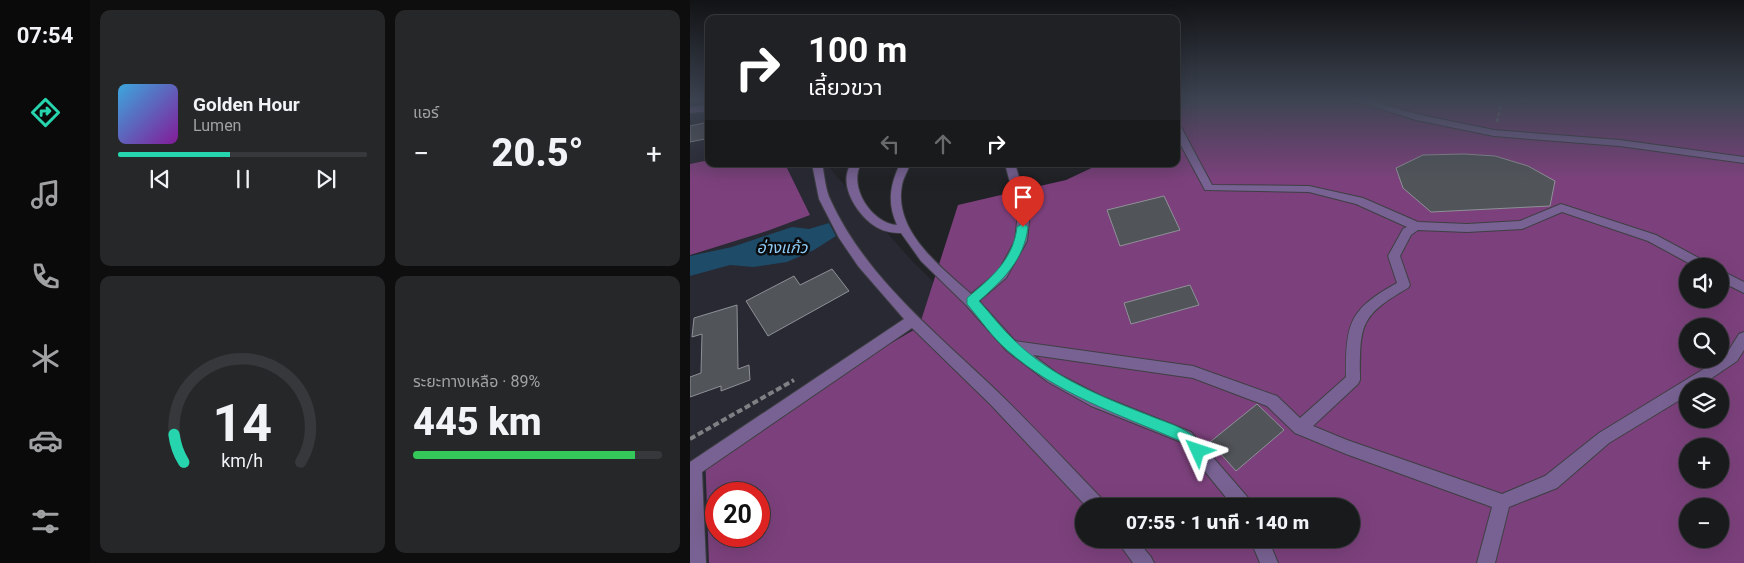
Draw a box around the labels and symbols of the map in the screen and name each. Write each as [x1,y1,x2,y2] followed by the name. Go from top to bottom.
[1002,176,1044,227] pin
[757,238,809,257] water label: อ่างแก้ว
[1171,424,1223,476] position arrow
[705,482,770,547] speed limit sign: 20

